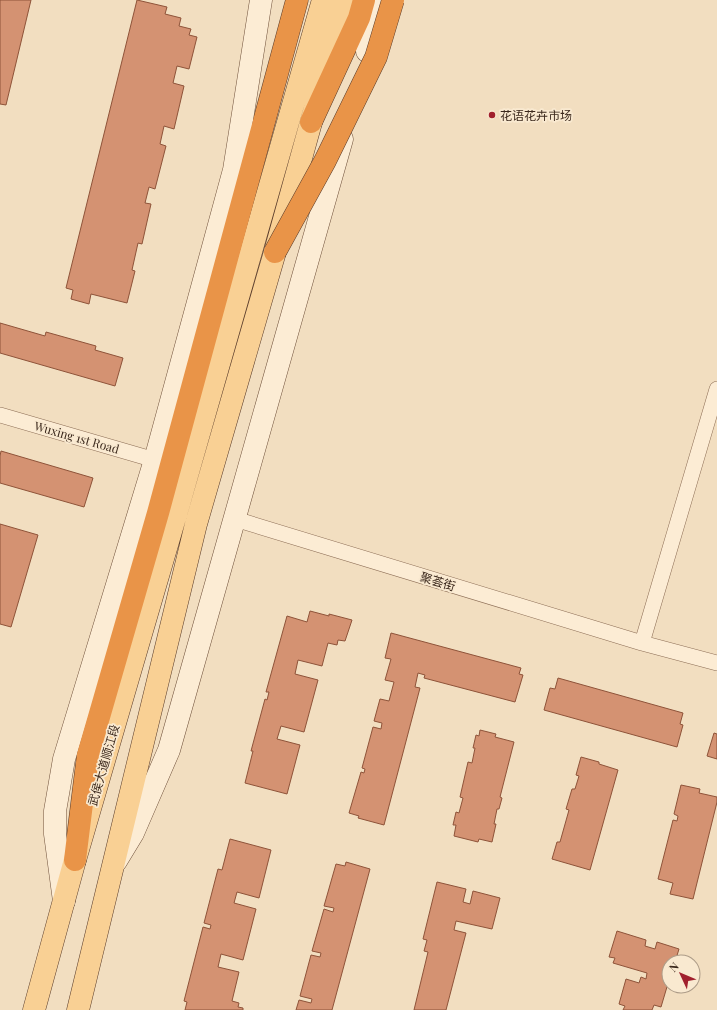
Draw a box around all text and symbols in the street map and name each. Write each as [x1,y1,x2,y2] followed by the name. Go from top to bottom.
[500,107,572,123] place label: 花语花卉市场
[487,110,497,120] marker: 花语花卉市场
[32,417,121,457] street label: Wuxing 1st Road
[418,568,458,594] street label: 聚荟街
[84,722,122,808] street label: 武侯大道顺江段
[661,954,701,994] north arrow
[665,959,682,975] text: N

